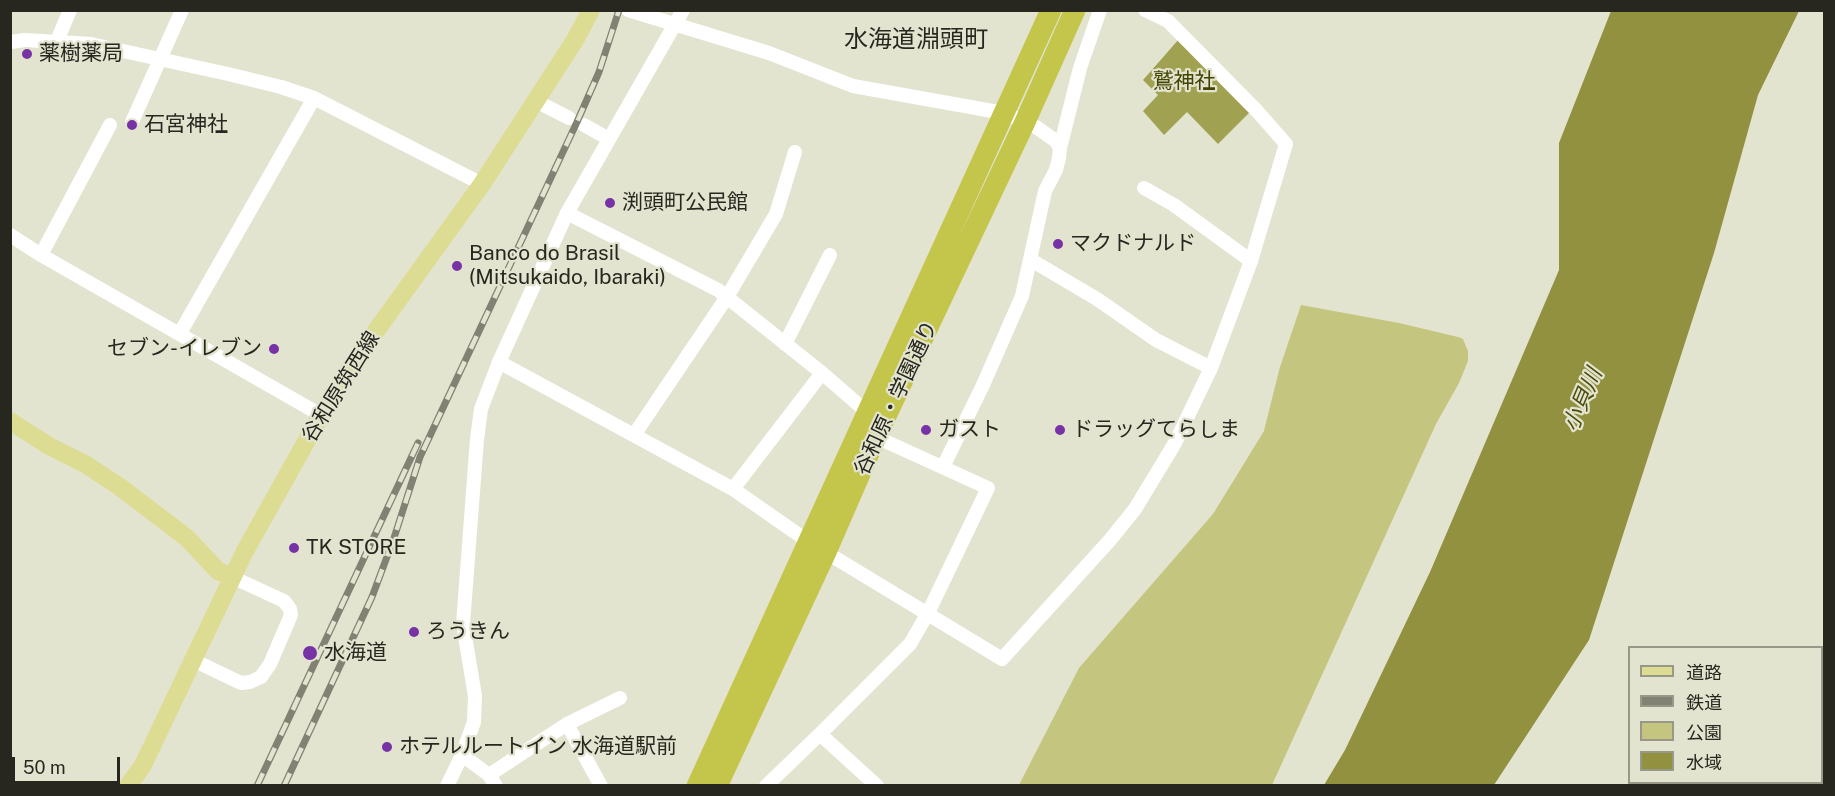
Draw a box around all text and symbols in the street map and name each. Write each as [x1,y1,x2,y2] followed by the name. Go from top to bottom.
[844,26,988,54] district label: 水海道淵頭町
[39,41,123,67] place label: 薬樹薬局
[20,47,34,61] marker: 薬樹薬局
[1153,69,1215,95] park label: 鷲神社
[144,112,228,138] place label: 石宮神社
[125,118,139,132] marker: 石宮神社
[622,190,748,216] place label: 渕頭町公民館
[603,196,617,210] marker: 渕頭町公民館
[1070,231,1196,257] place label: マクドナルド
[1051,237,1065,251] marker: マクドナルド
[469,241,666,291] place label: Banco do Brasil (Mitsukaido, Ibaraki)
[450,259,464,273] marker: Banco do Brasil (Mitsukaido, Ibaraki)
[849,317,943,479] street label: 谷和原・学園通り
[297,327,385,447] street label: 谷和原筑西線
[107,336,262,362] place label: セブン-イレブン
[267,342,281,356] marker: セブン-イレブン
[1558,364,1608,436] water label: 小貝川
[938,417,1001,443] place label: ガスト
[1072,417,1240,443] place label: ドラッグてらしま
[919,423,933,437] marker: ガスト
[1053,423,1067,437] marker: ドラッグてらしま
[306,535,407,561] place label: TK STORE
[287,541,301,555] marker: TK STORE
[426,619,510,645] place label: ろうきん
[407,625,421,639] marker: ろうきん
[324,640,387,666] place label: 水海道
[301,644,319,662] marker: 水海道
[1628,646,1823,784] legend
[1686,662,1722,683] text: 道路
[1686,692,1722,713] text: 鉄道
[1686,722,1722,743] text: 公園
[399,734,677,760] place label: ホテルルートイン 水海道駅前
[380,740,394,754] marker: ホテルルートイン 水海道駅前
[15,745,123,783] scale bar
[1686,752,1722,773] text: 水域
[23,757,66,778] text: 50 m

